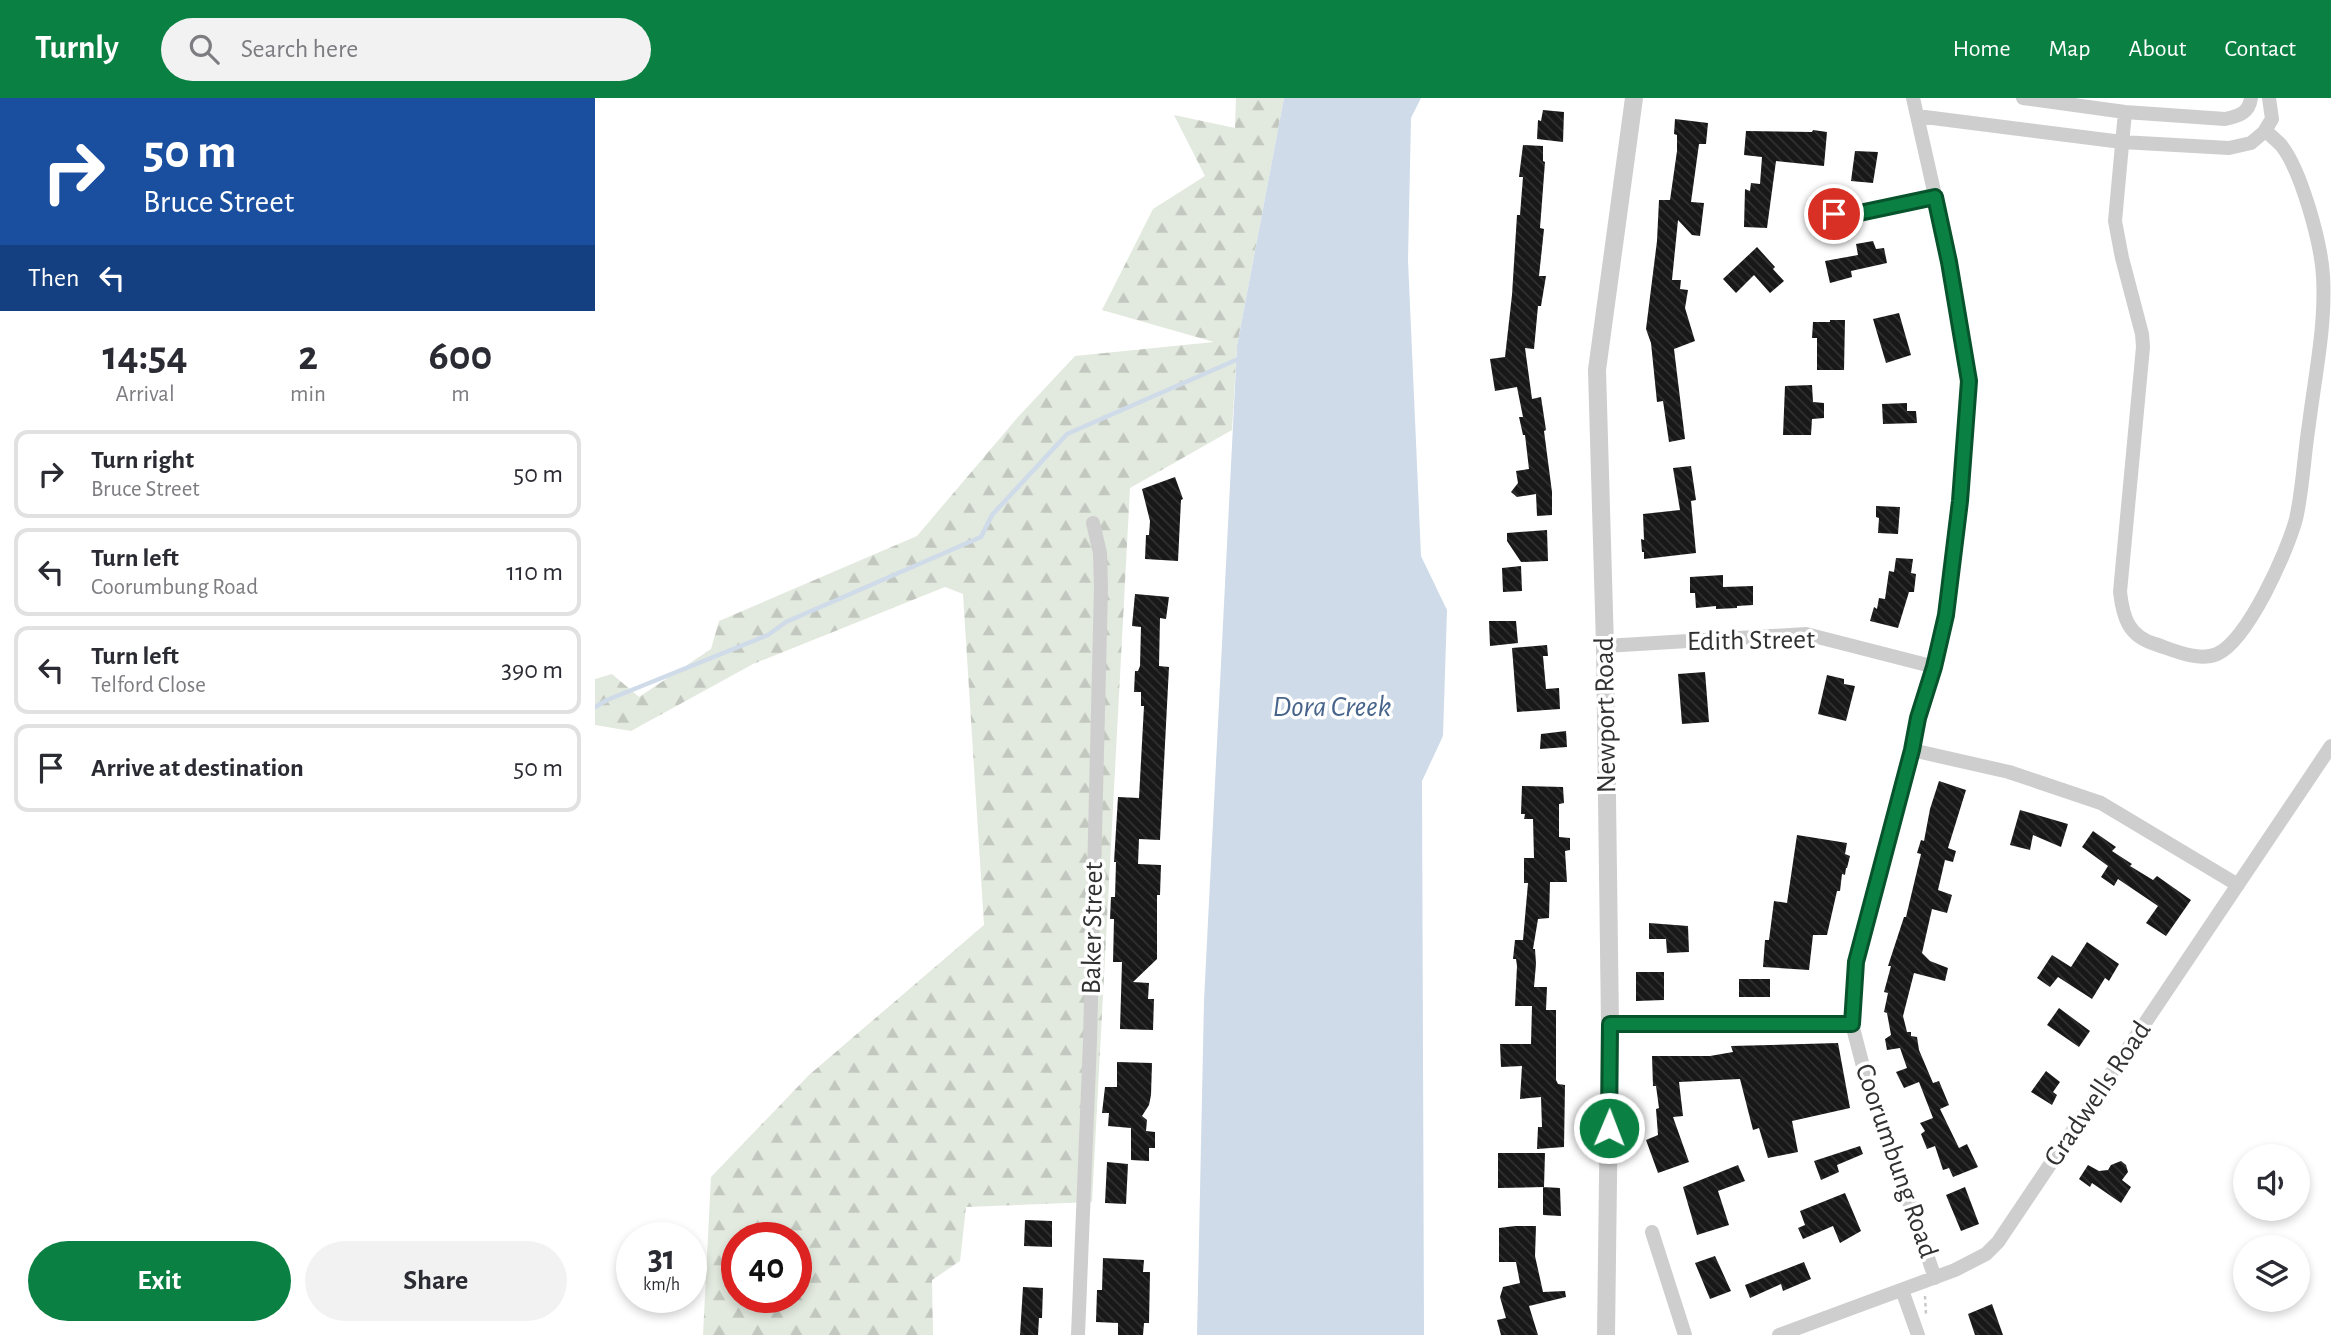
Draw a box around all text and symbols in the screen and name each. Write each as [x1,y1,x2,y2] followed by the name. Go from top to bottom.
[161,18,651,81] search box
[185,30,223,68] icon: search
[35,32,119,65] text: Turnly
[241,36,358,62] text: Search here
[1953,37,2011,61] text: Home
[2049,37,2091,61] text: Map
[2129,37,2186,61] text: About
[2224,37,2296,61] text: Contact
[28,126,119,217] icon: right
[143,128,237,177] text: 50 m
[1804,184,1864,244] pin
[143,186,294,218] text: Bruce Street
[1815,195,1853,233] icon: arrive
[93,259,131,297] icon: left
[28,265,79,291] text: Then
[102,335,188,377] text: 14:54
[298,335,318,377] text: 2
[428,335,493,377] text: 600
[115,383,175,406] text: Arrival
[290,383,326,406] text: min
[451,383,470,406] text: m
[91,447,194,473] text: Turn right
[32,455,70,493] icon: right
[513,461,563,487] text: 50 m
[91,478,200,501] text: Bruce Street
[91,545,179,571] text: Turn left
[32,553,70,591] icon: left
[506,559,563,585] text: 110 m
[91,576,258,599] text: Coorumbung Road
[1687,626,1815,656] street label: Edith Street
[1591,637,1621,793] street label: Newport Road
[91,643,179,669] text: Turn left
[32,651,70,689] icon: left
[501,657,563,683] text: 390 m
[91,674,206,697] text: Telford Close
[1273,692,1392,722] water label: Dora Creek
[32,749,70,787] icon: arrive
[91,755,304,781] text: Arrive at destination
[513,755,563,781] text: 50 m
[1078,861,1108,995] street label: Baker Street
[2039,1016,2157,1172] street label: Gradwells Road
[1850,1060,1942,1262] street label: Coorumbung Road
[1572,1091,1646,1165] position arrow
[2233,1144,2310,1312] map controls
[2233,1144,2310,1221] button: sound
[721,1222,812,1313] speed limit sign: 40
[2233,1235,2310,1312] button: layers
[28,1241,291,1321] button: Exit
[305,1241,567,1321] button: Share
[648,1241,675,1276] text: 31
[643,1276,680,1294] text: km/h

